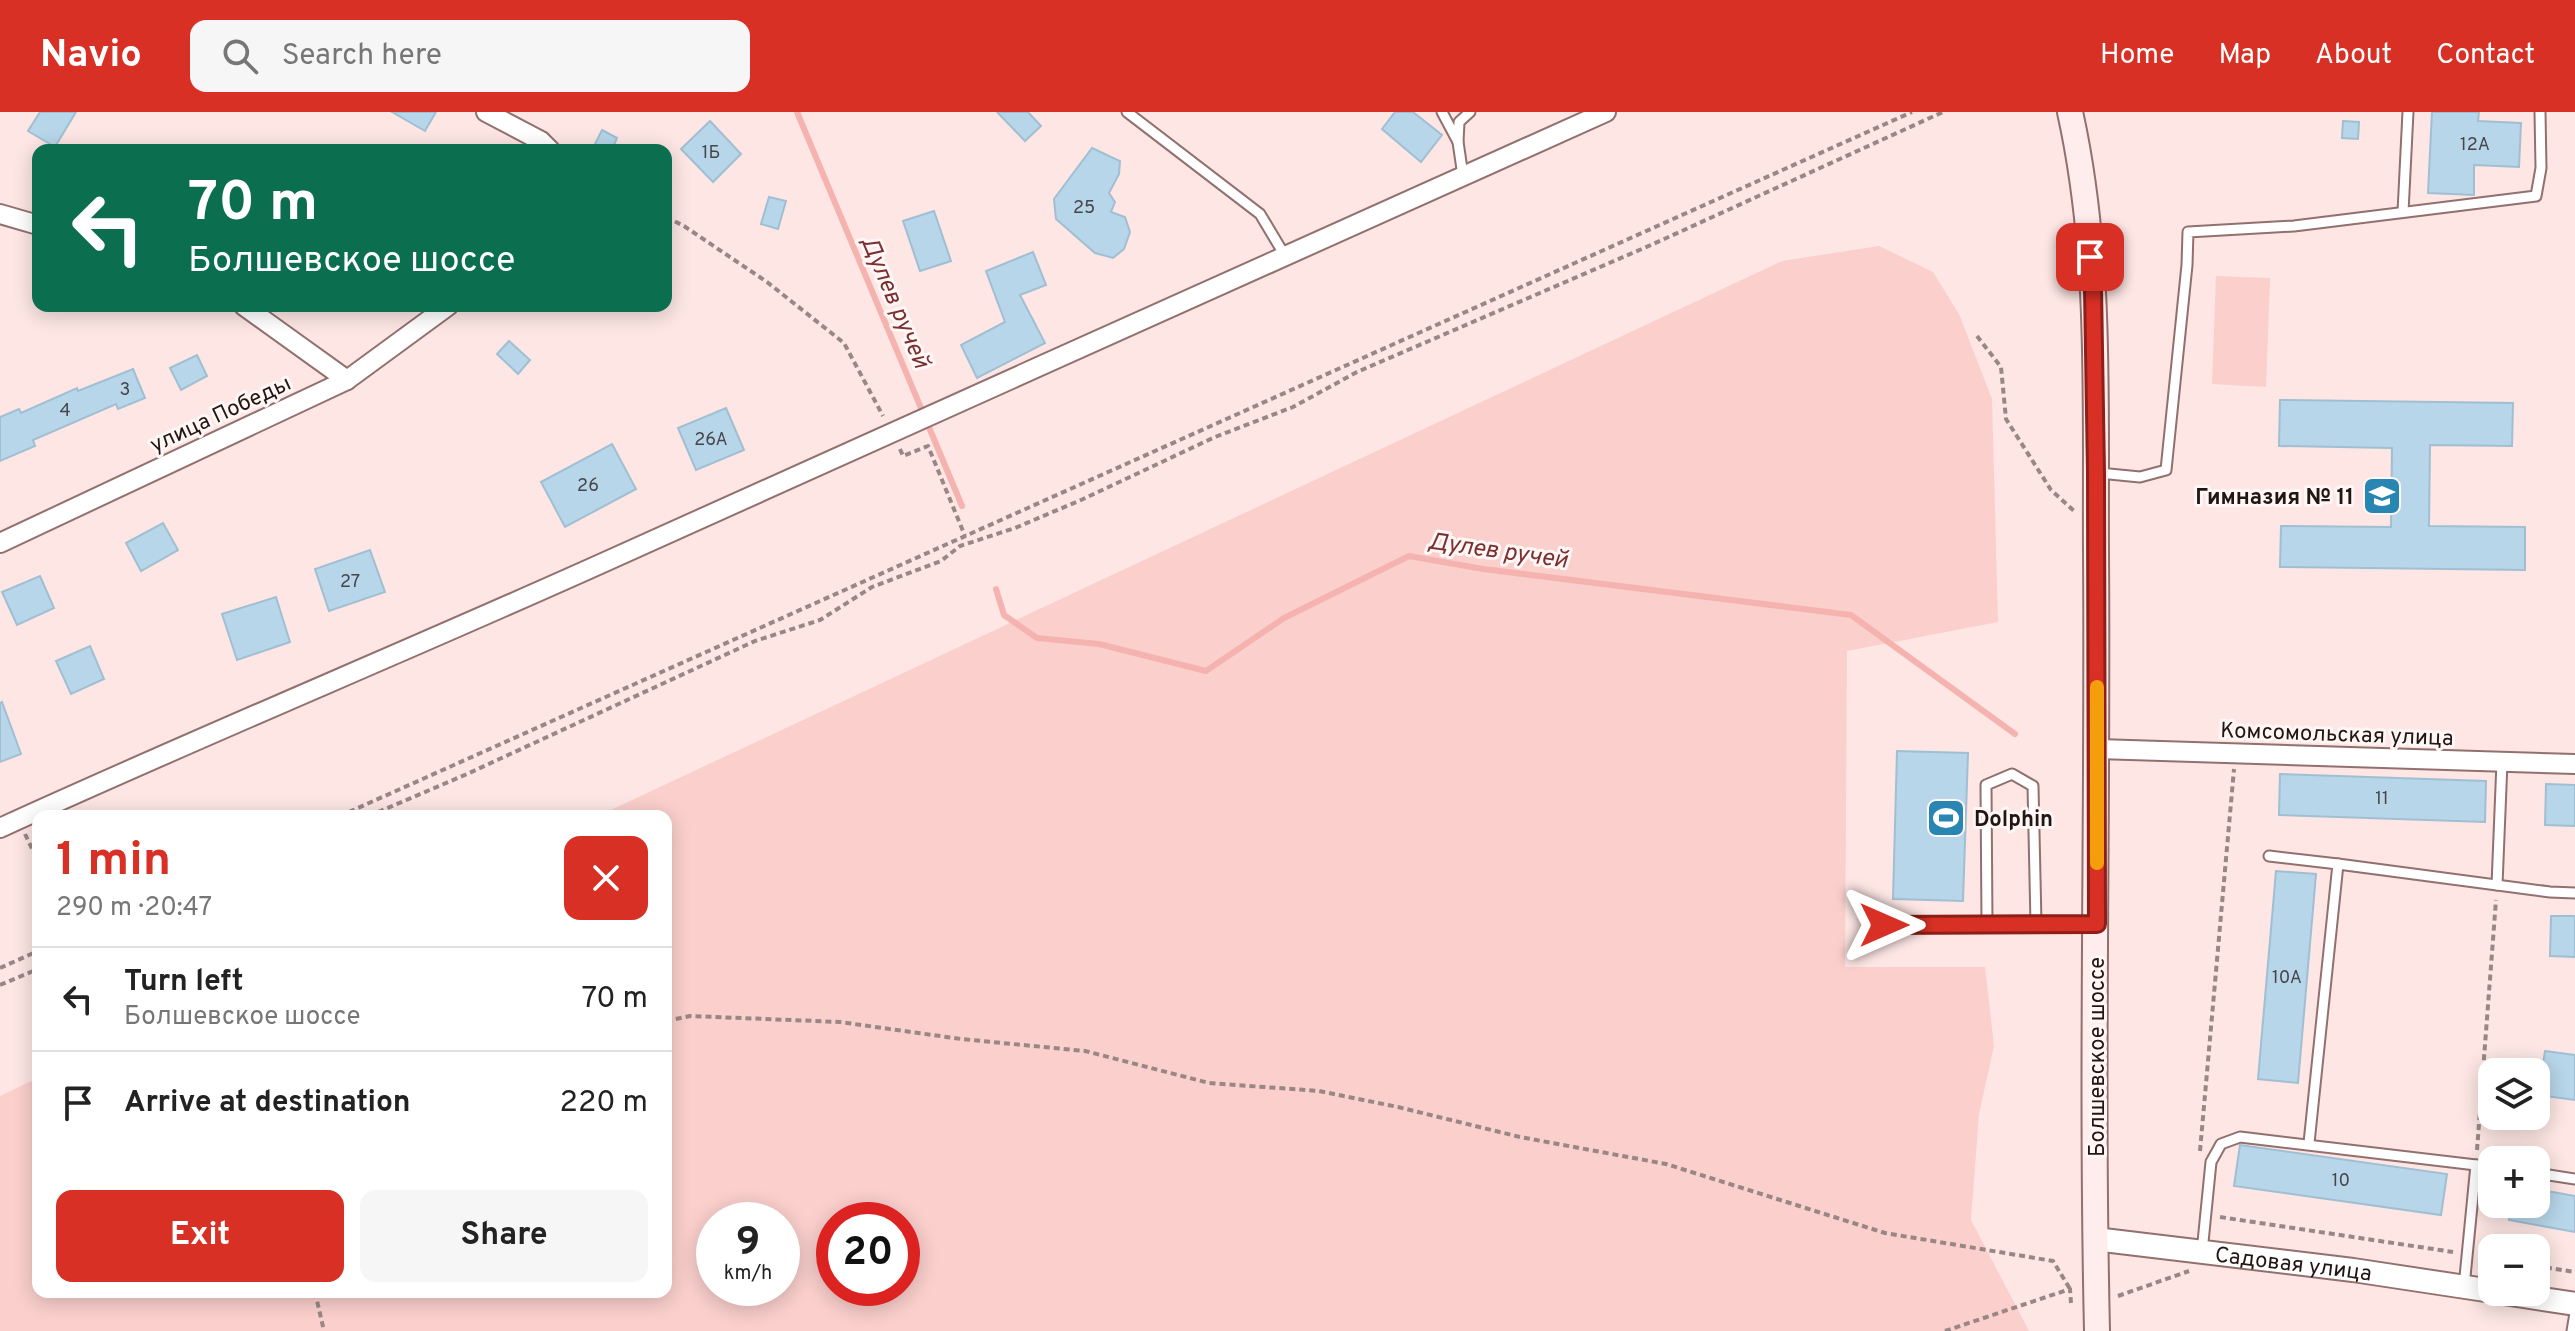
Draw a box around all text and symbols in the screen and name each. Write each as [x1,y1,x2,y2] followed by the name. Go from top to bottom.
[190,20,750,92] search box
[40,32,142,81] text: Navio
[218,34,262,78] icon: search
[282,38,442,75] text: Search here
[2100,38,2174,74] text: Home
[2218,38,2271,74] text: Map
[2315,38,2392,74] text: About
[2436,38,2535,74] text: Contact
[2460,134,2490,157] house number: 12А
[702,142,720,165] house number: 1Б
[188,170,318,240] text: 70 m
[56,176,160,280] icon: left
[1073,197,1095,220] house number: 25
[2056,223,2124,291] pin
[853,232,936,374] water label: Дулев ручей
[2068,235,2112,279] icon: arrive
[188,239,515,285] text: Болшевское шоссе
[146,371,296,460] street label: улица Победы
[120,379,130,402] house number: 3
[59,400,71,423] house number: 4
[694,429,728,452] house number: 26А
[577,475,599,498] house number: 26
[2361,475,2403,517] school or university icon: Гимназия № 11
[2195,485,2354,512] place label: Гимназия № 11
[1426,527,1571,577] water label: Дулев ручей
[340,571,360,594] house number: 27
[2220,718,2454,753] street label: Комсомольская улица
[2375,788,2389,811] house number: 11
[1925,797,1967,839] sports icon: Dolphin
[1974,807,2053,834] place label: Dolphin
[56,832,171,892] text: 1 min
[564,836,648,920] button: close
[1842,883,1926,967] position arrow
[56,892,212,925] text: 290 m · 20:47
[2085,957,2112,1157] street label: Болшевское шоссе
[124,964,244,1001] text: Turn left
[2272,967,2302,990] house number: 10А
[56,977,100,1021] icon: left
[582,981,648,1018] text: 70 m
[124,1001,361,1034] text: Болшевское шоссе
[2478,1058,2550,1306] map controls
[2478,1058,2550,1130] button: layers
[56,1081,100,1125] icon: arrive
[124,1085,410,1122] text: Arrive at destination
[560,1085,648,1122] text: 220 m
[2478,1146,2550,1218] button: +
[2332,1170,2350,1193] house number: 10
[56,1190,344,1282] button: Exit
[360,1190,648,1282] button: Share
[816,1202,920,1306] speed limit sign: 20
[736,1219,760,1269] text: 9
[2478,1234,2550,1306] button: −
[2213,1243,2374,1289] street label: Садовая улица
[724,1261,772,1287] text: km/h

